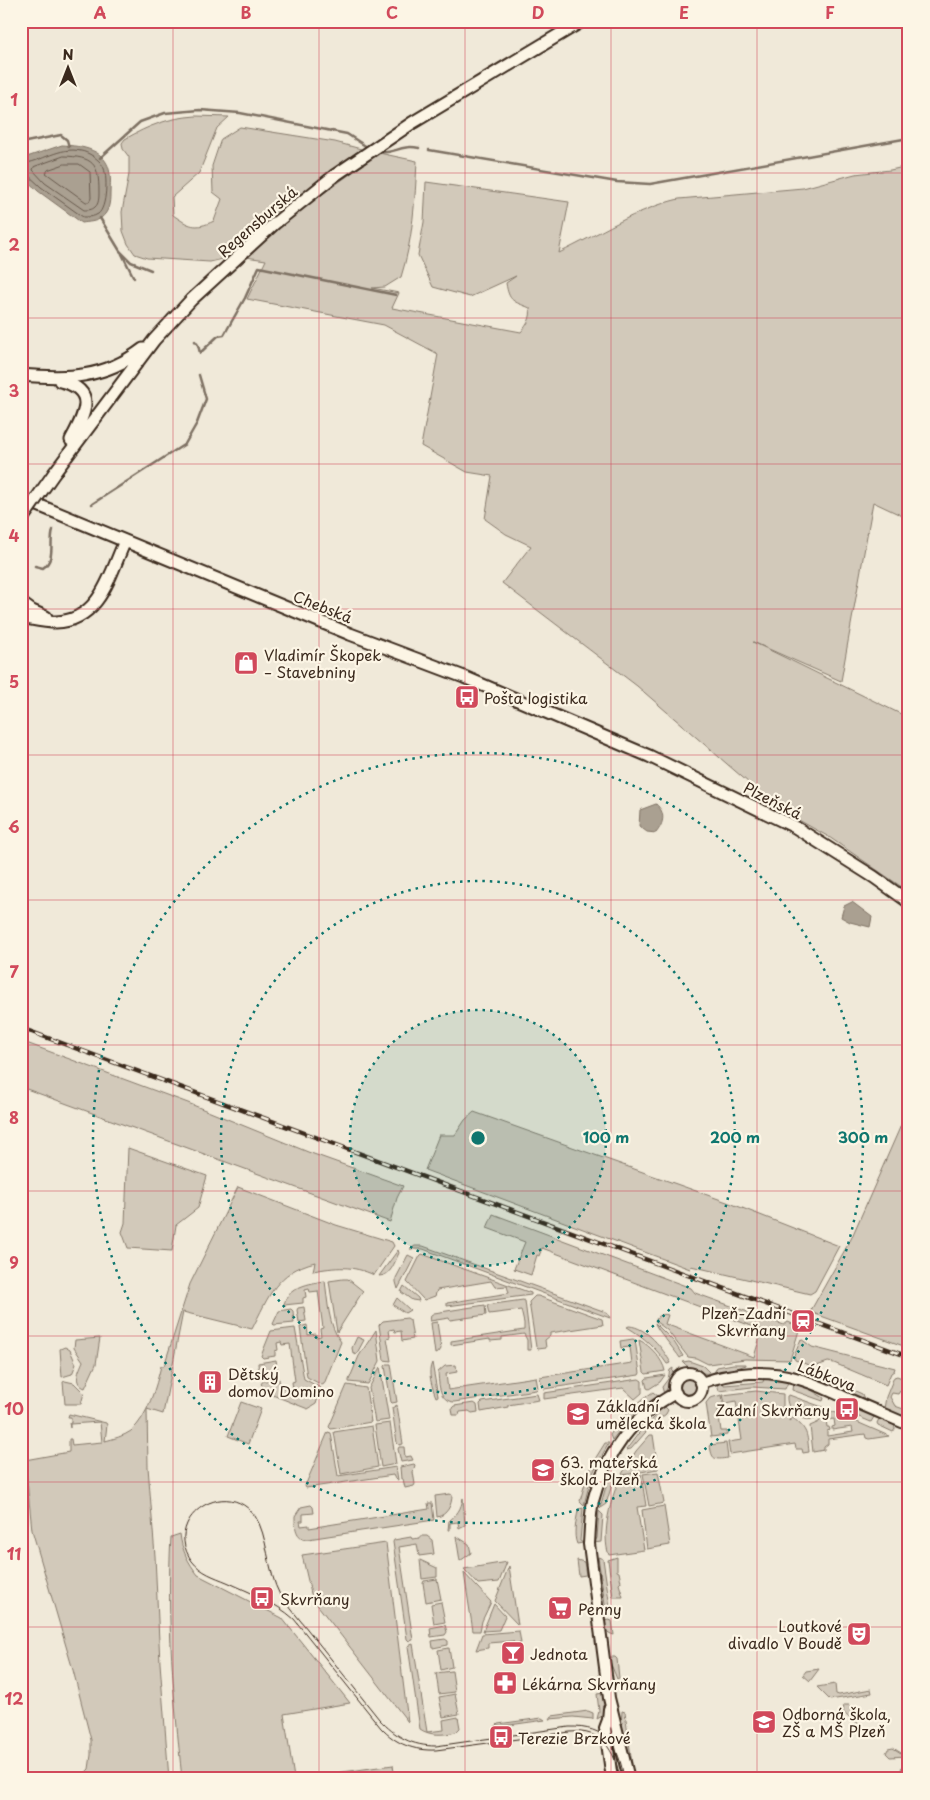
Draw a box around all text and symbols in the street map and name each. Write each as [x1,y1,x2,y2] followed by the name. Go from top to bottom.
[94,0,107,24] text: A
[241,0,252,24] text: B
[386,0,398,24] text: C
[532,0,544,24] text: D
[679,0,689,24] text: E
[825,0,835,24] text: F
[42,42,92,92] north arrow
[62,44,74,65] text: N
[10,87,18,111] text: 1
[212,180,302,262] street label: Regensburská
[8,232,20,256] text: 2
[9,378,19,402] text: 3
[9,523,20,547] text: 4
[290,584,357,629] street label: Chebská
[264,643,381,683] place label: Vladimír Škopek – Stavebniny
[233,650,259,676] shop icon: Vladimír Škopek – Stavebniny
[9,669,19,693] text: 5
[454,684,480,710] bus stop icon: Pošta logistika
[484,686,588,709] place label: Pošta logistika
[740,776,807,825] street label: Plzeňská
[8,814,20,838] text: 6
[9,959,19,983] text: 7
[9,1105,19,1129] text: 8
[583,1125,629,1148] text: 100 m
[710,1125,760,1148] text: 200 m
[838,1125,888,1148] text: 300 m
[469,1129,487,1147] centre of rings
[9,1250,19,1274] text: 9
[701,1301,787,1341] place label: Plzeň-Zadní Skvrňany
[790,1308,816,1334] station icon: Plzeň-Zadní Skvrňany
[795,1353,860,1397] street label: Lábkova
[228,1362,334,1402] place label: Dětský domov Domino
[197,1369,223,1395] building icon: Dětský domov Domino
[596,1394,707,1434] place label: Základní umělecká škola
[4,1396,24,1420] text: 10
[834,1396,860,1422] bus stop icon: Zadní Skvrňany
[715,1398,830,1421] place label: Zadní Skvrňany
[565,1401,591,1427] school or university icon: Základní umělecká škola
[560,1450,658,1490] place label: 63. mateřská škola Plzeň
[530,1457,556,1483] school or university icon: 63. mateřská škola Plzeň
[7,1541,21,1565] text: 11
[249,1585,275,1611] bus stop icon: Skvrňany
[280,1587,350,1610] place label: Skvrňany
[547,1595,573,1621] supermarket icon: Penny
[578,1597,622,1620] place label: Penny
[728,1614,842,1654] place label: Loutkové divadlo V Boudě
[846,1621,872,1647] theatre icon: Loutkové divadlo V Boudě
[500,1640,526,1666] bar icon: Jednota
[530,1642,588,1665] place label: Jednota
[492,1670,518,1696] pharmacy icon: Lékárna Skvrňany
[522,1672,656,1695] place label: Lékárna Skvrňany
[5,1686,23,1710] text: 12
[782,1702,891,1742] place label: Odborná škola, ZŠ a MŠ Plzeň
[751,1709,777,1735] school or university icon: Odborná škola, ZŠ a MŠ Plzeň
[488,1724,514,1750] bus stop icon: Terezie Brzkové
[518,1726,631,1749] place label: Terezie Brzkové

